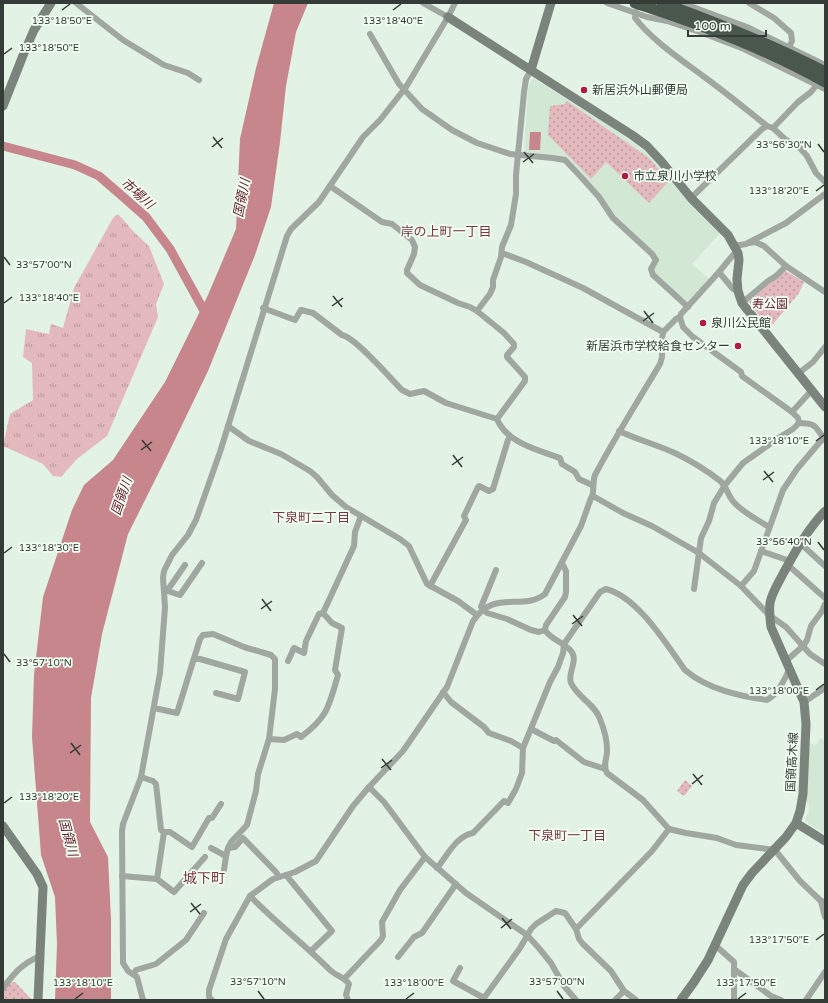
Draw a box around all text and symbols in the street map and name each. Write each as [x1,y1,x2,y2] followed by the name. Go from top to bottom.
[688,12,766,38] scale bar
[32,15,92,27] text: 133°18'50"E
[363,15,423,27] text: 133°18'40"E
[694,19,731,33] text: 100 m
[19,42,79,54] text: 133°18'50"E
[592,83,688,97] place label: 新居浜外山郵便局
[579,85,589,95] marker: 新居浜外山郵便局
[756,139,812,151] text: 33°56'30"N
[633,169,717,183] place label: 市立泉川小学校
[620,171,630,181] marker: 市立泉川小学校
[117,175,159,214] water label: 市場川
[230,176,254,219] water label: 国領川
[749,185,809,197] text: 133°18'20"E
[400,224,492,240] district label: 岸の上町一丁目
[16,259,72,271] text: 33°57'00"N
[19,292,79,304] text: 133°18'40"E
[752,297,788,311] park label: 寿公園
[711,316,771,330] place label: 泉川公民館
[698,318,708,328] marker: 泉川公民館
[586,339,730,353] place label: 新居浜市学校給食センター
[733,341,743,351] marker: 新居浜市学校給食センター
[749,435,809,447] text: 133°18'10"E
[108,473,137,517] water label: 国領川
[272,510,350,526] district label: 下泉町二丁目
[756,536,812,548] text: 33°56'40"N
[19,542,79,554] text: 133°18'30"E
[16,657,72,669] text: 33°57'10"N
[749,685,809,697] text: 133°18'00"E
[783,732,801,792] street label: 国領高木線
[19,791,79,803] text: 133°18'20"E
[55,816,81,860] water label: 国領川
[528,828,606,844] district label: 下泉町一丁目
[183,870,225,887] district label: 城下町
[749,934,809,946] text: 133°17'50"E
[230,976,286,988] text: 33°57'10"N
[529,976,585,988] text: 33°57'00"N
[53,977,113,989] text: 133°18'10"E
[384,977,444,989] text: 133°18'00"E
[716,977,776,989] text: 133°17'50"E

